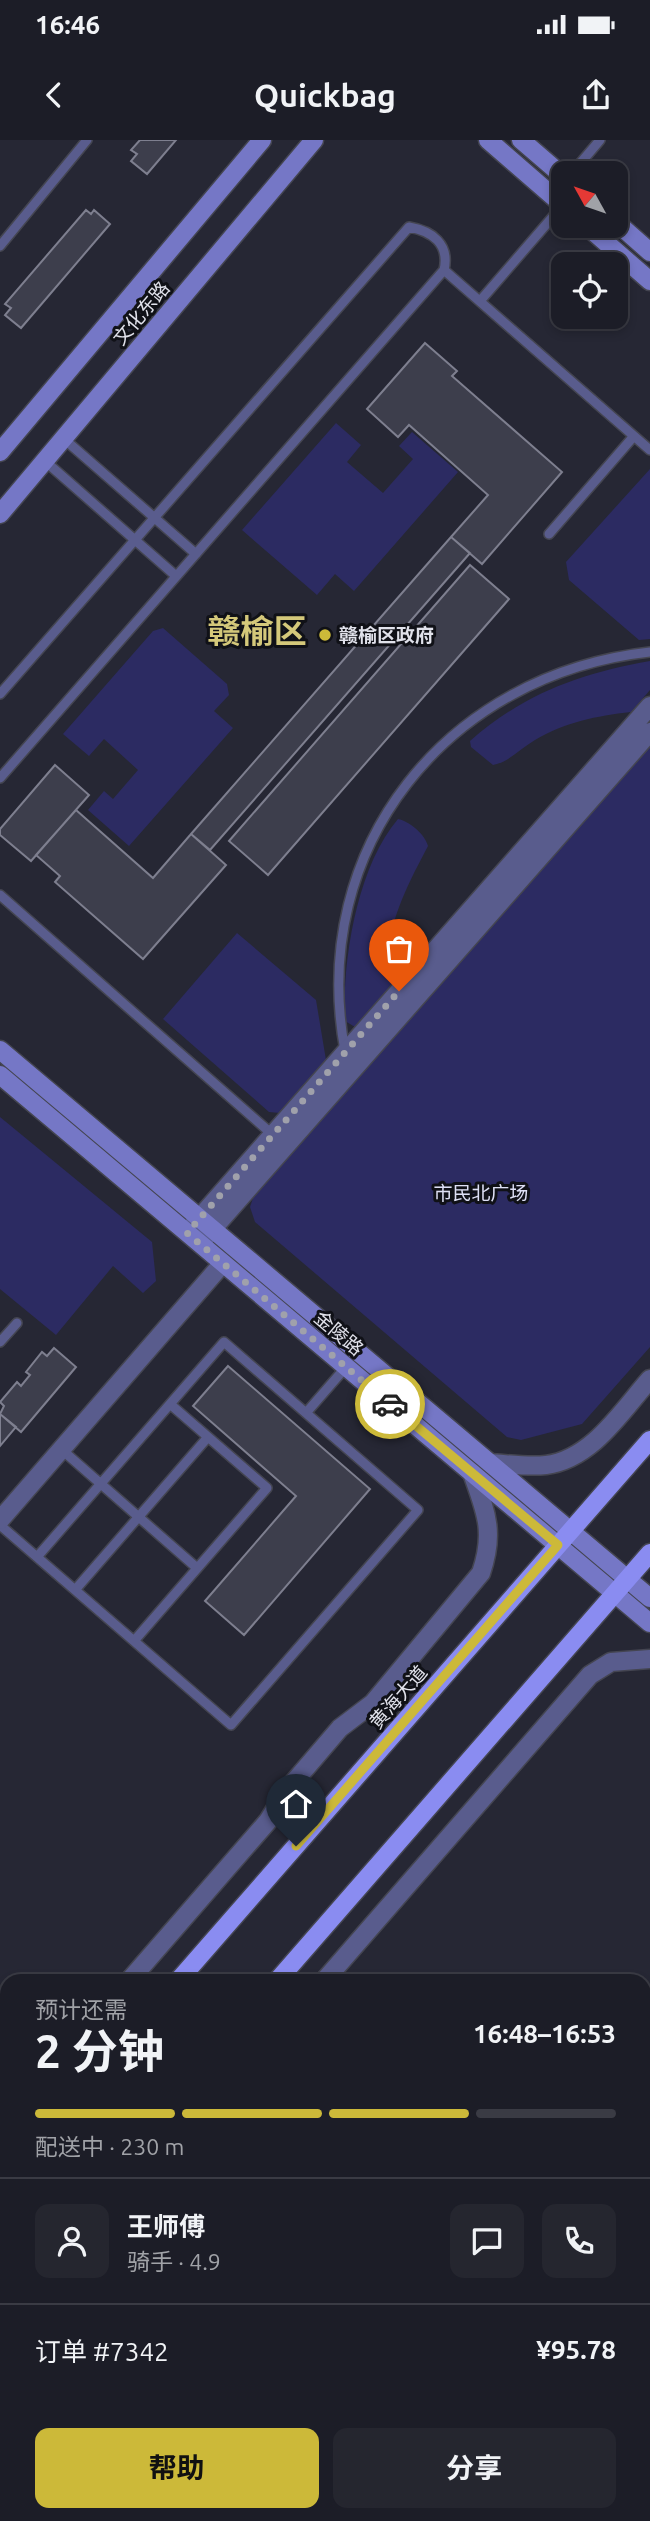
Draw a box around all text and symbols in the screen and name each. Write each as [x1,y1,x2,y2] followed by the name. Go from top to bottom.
[35,10,100,39] text: 16:46
[35,76,73,114] icon: back
[577,76,615,114] icon: share
[254,77,396,113] text: Quickbag
[551,161,628,238] north arrow
[551,161,628,329] map controls
[551,252,628,329] button: locate
[108,277,174,349] street label: 文化东路
[208,612,307,649] district label: 赣榆区
[339,624,434,646] place label: 赣榆区政府
[317,627,333,643] marker: 赣榆区政府
[369,919,429,991] pin
[380,930,418,968] icon: bag
[433,1182,529,1204] park label: 市民北广场
[310,1306,368,1360] street label: 金陵路
[355,1369,425,1439] courier
[371,1385,409,1423] icon: car
[365,1661,431,1733] street label: 黄海大道
[266,1774,326,1846] pin
[277,1785,315,1823] icon: home
[35,1997,127,2022] text: 预计还需
[473,2019,616,2048] text: 16:48–16:53
[35,2025,164,2077] text: 2 分钟
[35,2134,184,2159] text: 配送中 · 230 m
[35,2204,109,2278] button: person
[450,2204,524,2278] button: chat
[542,2204,616,2278] button: phone
[127,2212,205,2241] text: 王师傅
[127,2249,221,2274] text: 骑手 · 4.9
[536,2335,616,2364] text: ¥95.78
[35,2337,169,2366] text: 订单 #7342
[35,2428,319,2508] button: 帮助
[333,2428,616,2508] button: 分享

